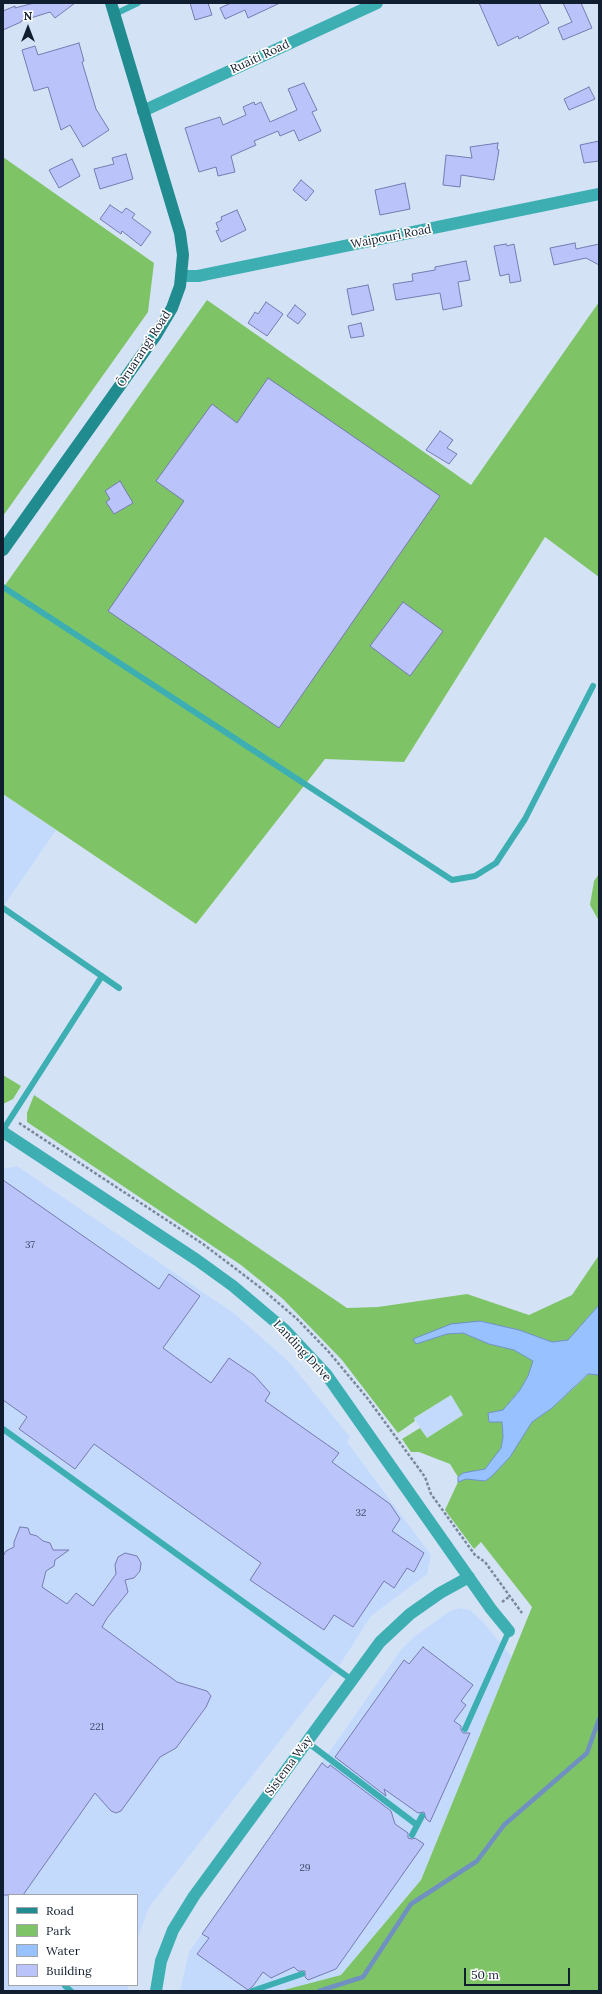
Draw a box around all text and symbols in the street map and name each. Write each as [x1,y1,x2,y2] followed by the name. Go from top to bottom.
[8,8,48,48] north arrow
[24,9,32,23] text: N
[228,37,292,77] street label: Ruaiti Road
[349,222,433,252] street label: Waipouri Road
[114,308,174,390] street label: Ōruarangi Road
[25,1239,35,1251] house number: 37
[270,1317,334,1385] street label: Landing Drive
[356,1507,366,1519] house number: 32
[90,1721,104,1733] house number: 221
[262,1733,316,1799] street label: Sistema Way
[299,1862,311,1874] house number: 29
[8,1894,138,1986] legend
[46,1903,74,1918] text: Road
[46,1923,71,1938] text: Park
[46,1943,80,1958] text: Water
[466,1960,572,1986] scale bar
[46,1963,92,1978] text: Building
[471,1967,499,1982] text: 50 m

